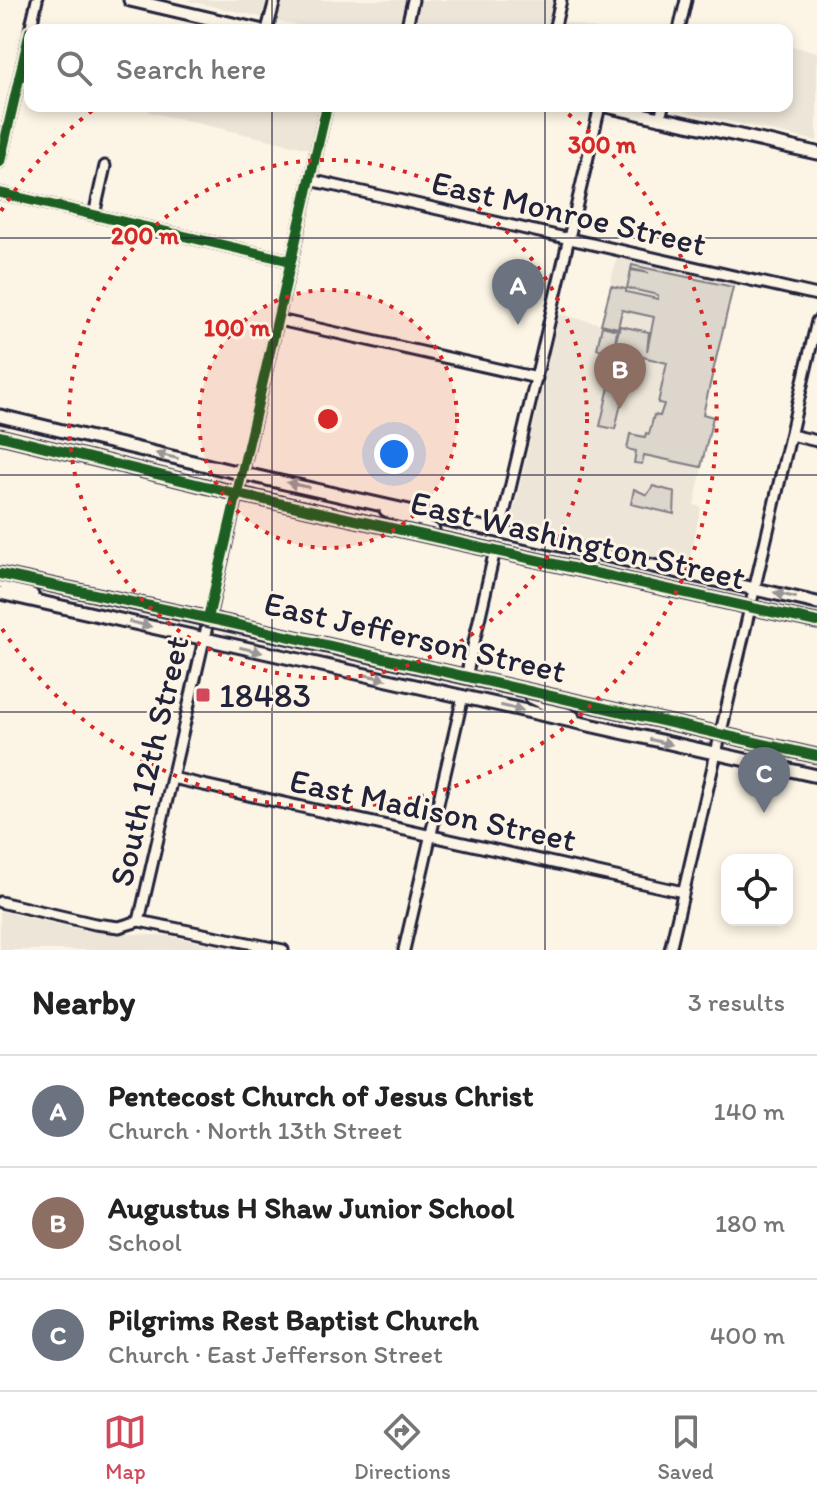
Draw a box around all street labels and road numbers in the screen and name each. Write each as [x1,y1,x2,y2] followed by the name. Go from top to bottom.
[428,161,710,265] street label: East Monroe Street
[407,482,750,599] street label: East Washington Street
[260,582,570,692] street label: East Jefferson Street
[100,632,198,890] street label: South 12th Street
[286,760,580,860] street label: East Madison Street

